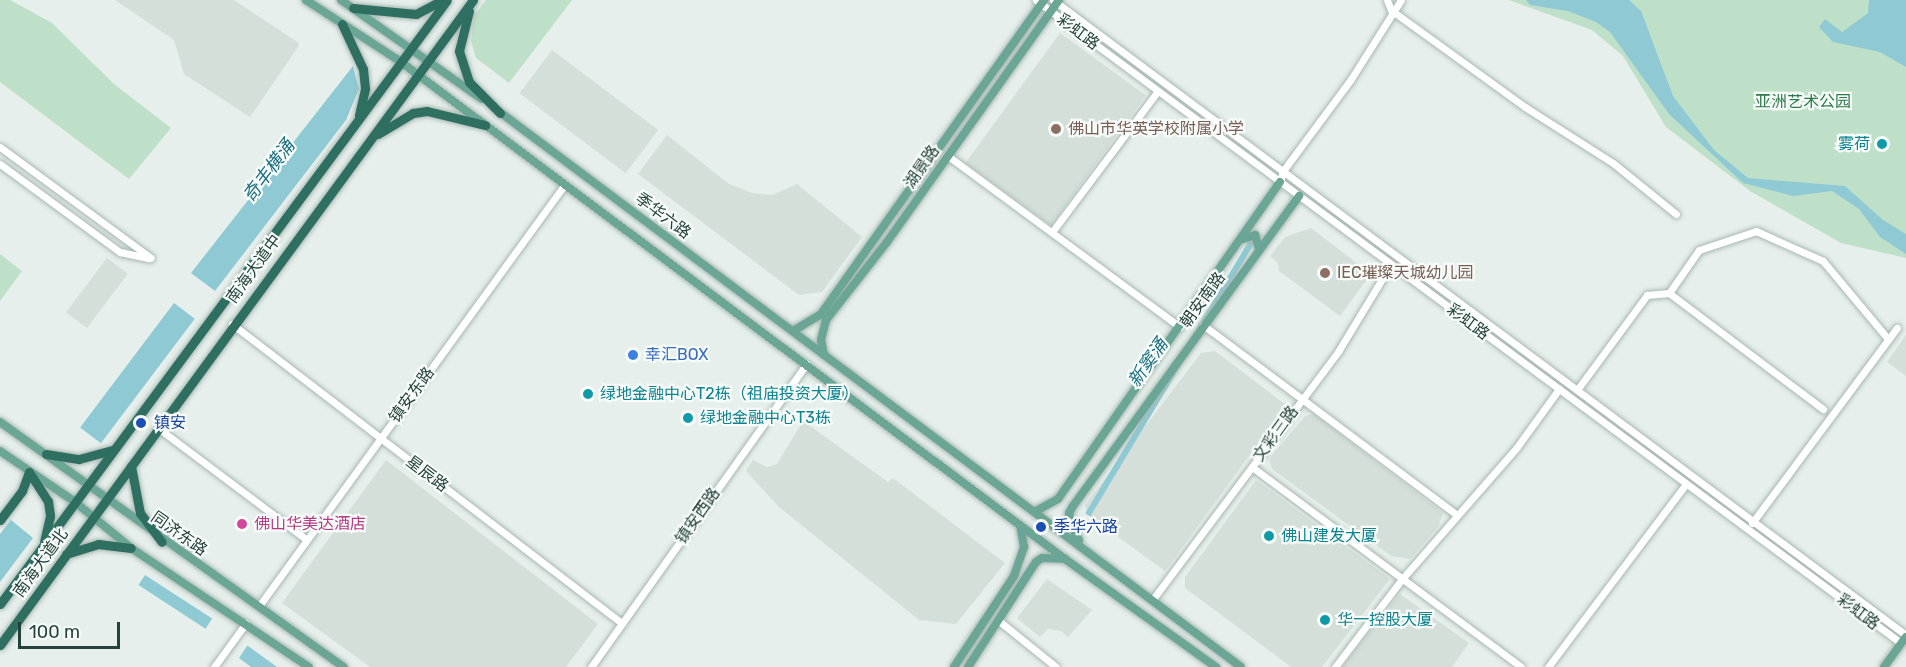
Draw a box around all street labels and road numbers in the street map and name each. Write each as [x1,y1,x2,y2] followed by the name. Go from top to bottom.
[1053,10,1103,54] street label: 彩虹路
[900,142,944,192] street label: 湖景路
[632,189,694,243] street label: 季华六路
[223,231,285,307] street label: 南海大道中
[1176,268,1230,332] street label: 朝安南路
[1443,300,1493,344] street label: 彩虹路
[385,363,439,427] street label: 镇安东路
[1249,402,1303,466] street label: 文彩三路
[402,452,452,496] street label: 星辰路
[672,484,724,548] street label: 镇安西路
[147,508,211,560] street label: 同济东路
[10,525,72,601] street label: 南海大道北
[1833,590,1883,634] street label: 彩虹路

